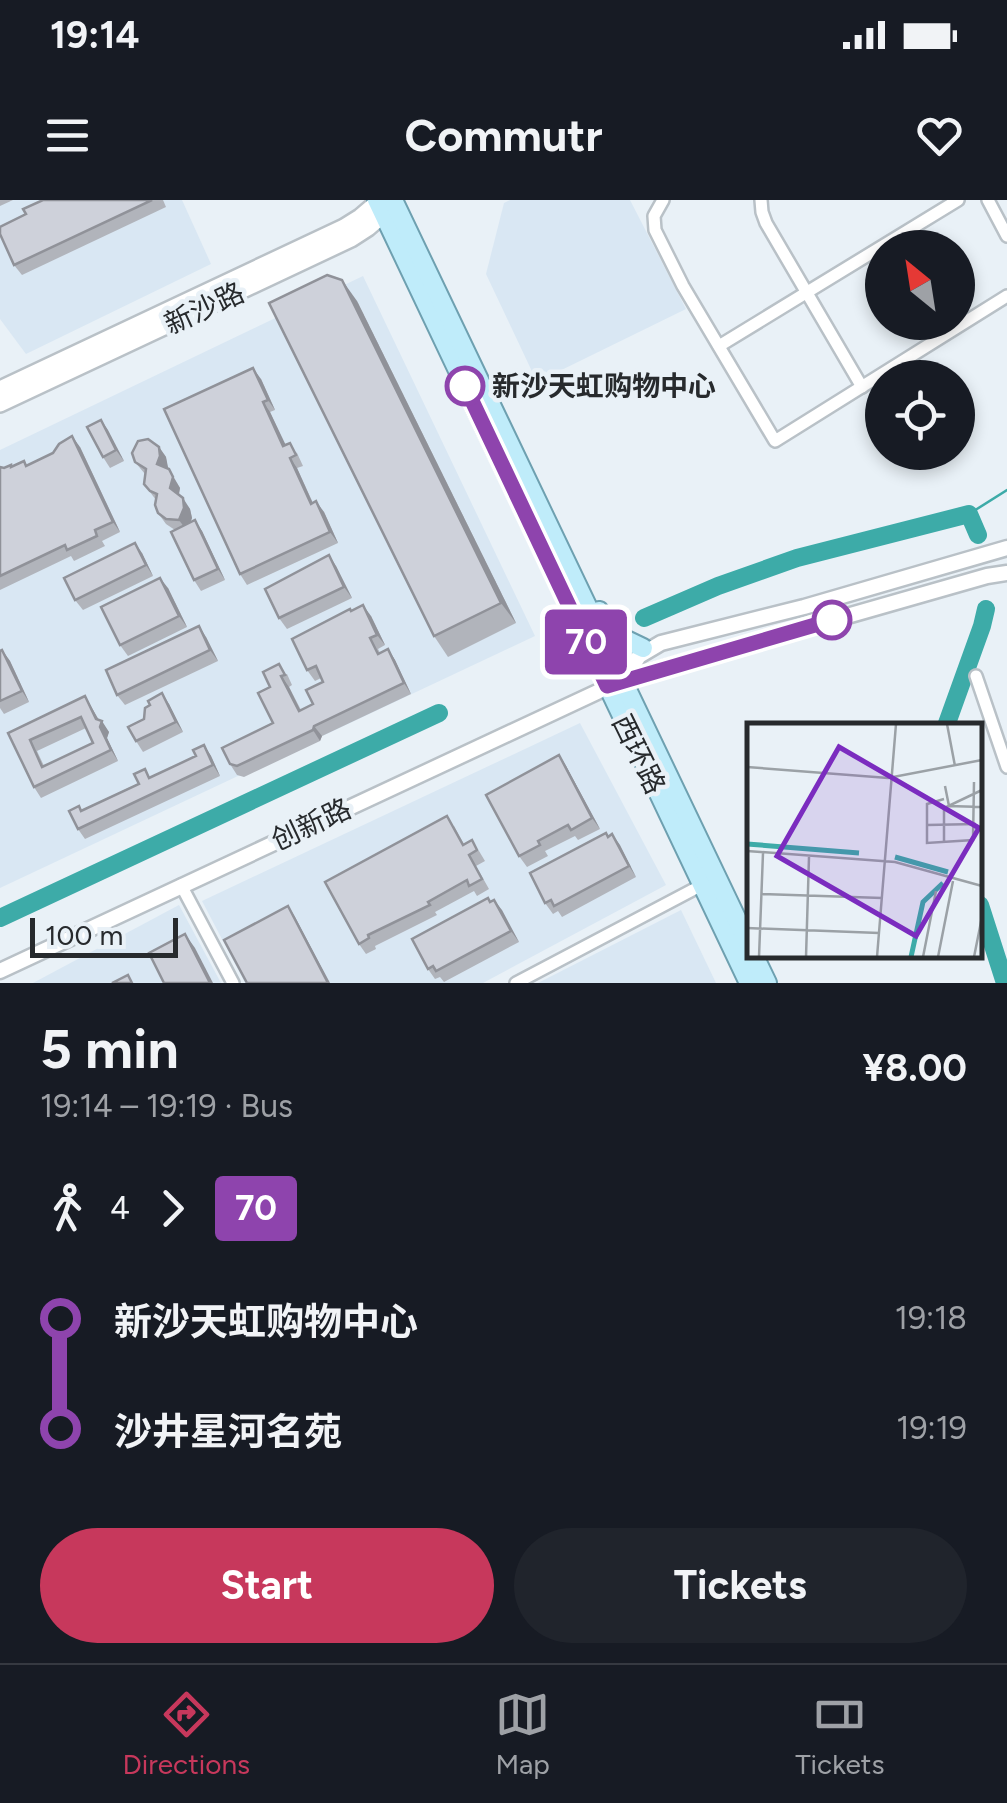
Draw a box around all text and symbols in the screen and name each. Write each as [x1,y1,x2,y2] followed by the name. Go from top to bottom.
[50,12,140,58] text: 19:14
[40,108,95,163] icon: menu
[405,108,602,162] text: Commutr
[912,108,967,163] icon: heart
[865,230,975,340] north arrow
[865,230,975,470] map controls
[159,275,249,341] street label: 新沙路
[865,360,975,470] button: locate
[446,367,484,405] marker: 新沙天虹购物中心
[492,369,716,403] place label: 新沙天虹购物中心
[813,601,851,639] unlabelled marker
[541,610,631,674] line badge: 70
[565,621,607,663] text: 70
[605,709,673,799] street label: 西环路
[747,723,982,958] inset map
[266,791,356,857] street label: 创新路
[30,913,178,958] scale bar
[45,918,123,952] text: 100 m
[40,1016,179,1082] text: 5 min
[862,1045,967,1091] text: ¥8.00
[40,1087,293,1125] text: 19:14 – 19:19 · Bus
[40,1181,95,1236] icon: walk
[145,1181,200,1236] icon: forward
[235,1187,277,1229] text: 70
[110,1189,130,1227] text: 4
[114,1299,418,1345] text: 新沙天虹购物中心
[895,1299,967,1337] text: 19:18
[114,1409,342,1455] text: 沙井星河名苑
[896,1409,967,1447] text: 19:19
[40,1528,494,1643] button: Start
[514,1528,967,1643] button: Tickets
[123,1687,250,1781] tab: Directions
[495,1687,550,1781] tab: Map
[795,1687,884,1781] tab: Tickets

